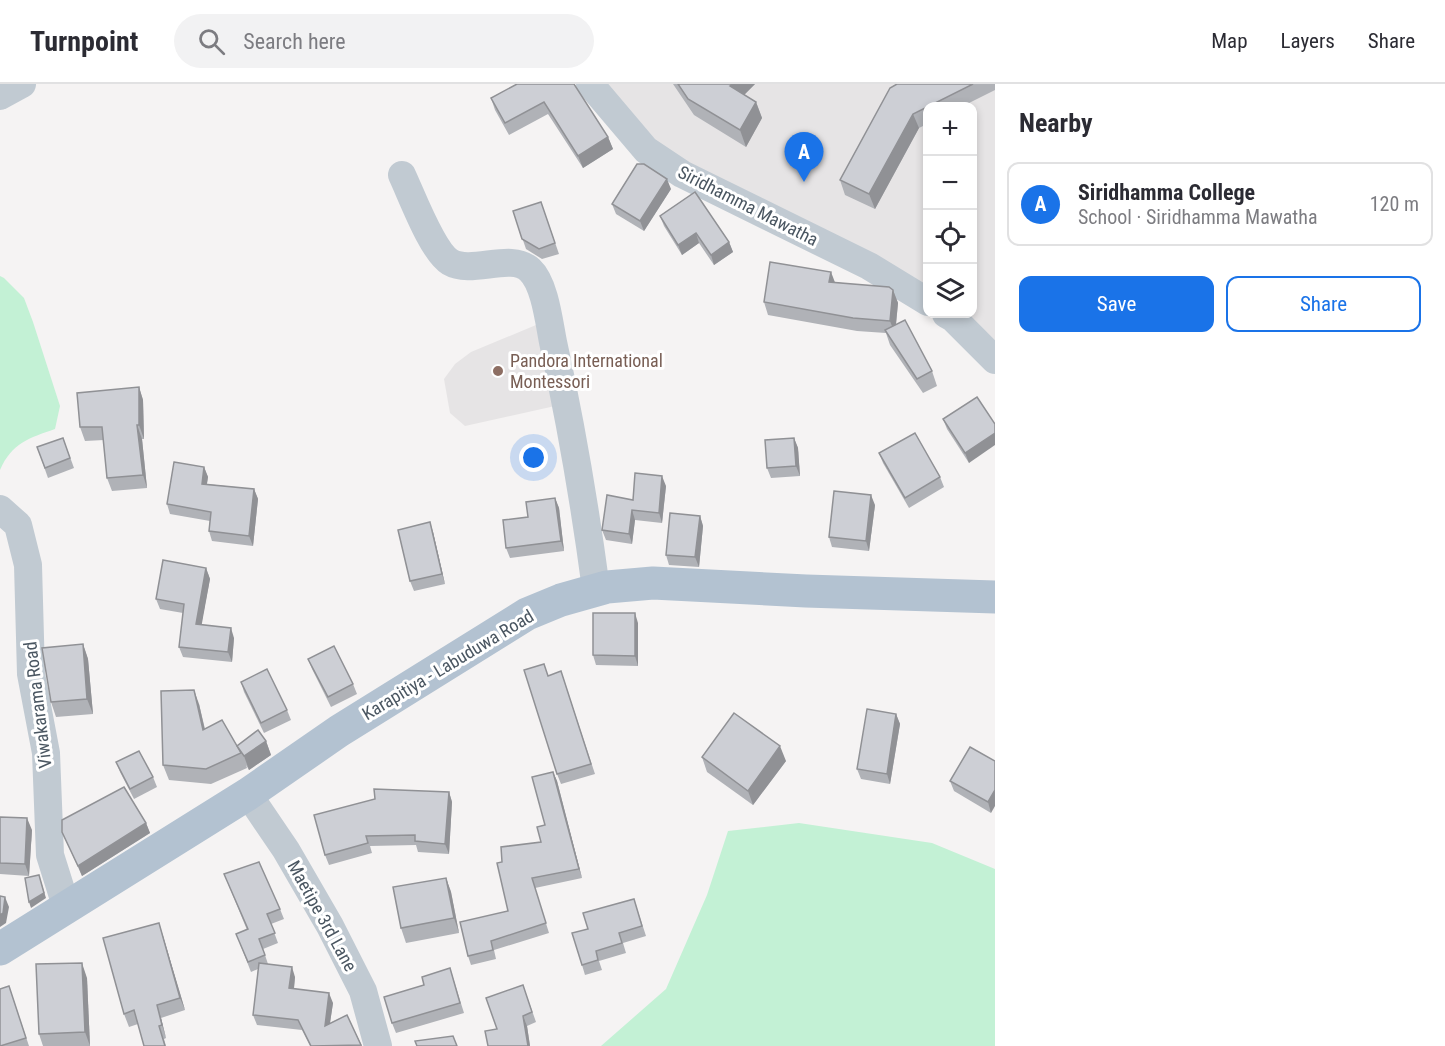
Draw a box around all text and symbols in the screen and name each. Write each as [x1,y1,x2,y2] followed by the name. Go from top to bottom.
[174,14,594,68] search box
[30,25,138,58] text: Turnpoint
[195,25,228,58] icon: search
[243,29,346,54] text: Search here
[1211,29,1248,53] text: Map
[1281,29,1335,53] text: Layers
[1368,29,1415,53] text: Share
[923,102,977,318] map controls
[923,102,977,156] button: +
[1019,108,1093,138] text: Nearby
[784,132,824,182] pin: A
[923,156,977,210] button: −
[675,161,822,250] street label: Siridhamma Mawatha
[1078,180,1255,205] text: Siridhamma College
[1035,192,1046,216] text: A
[1370,192,1419,216] text: 120 m
[1078,205,1318,229] text: School · Siridhamma Mawatha
[923,210,977,264] button: locate
[923,264,977,318] button: layers
[1019,276,1214,332] button: Save
[1226,276,1421,332] button: Share
[510,350,663,392] place label: Pandora International Montessori
[491,364,505,378] marker: Pandora International Montessori
[519,443,548,472] your location
[358,605,537,724] street label: Karapitiya - Labuduwa Road
[19,641,56,770] street label: Viwakarama Road
[283,857,361,975] street label: Maetipe 3rd Lane

